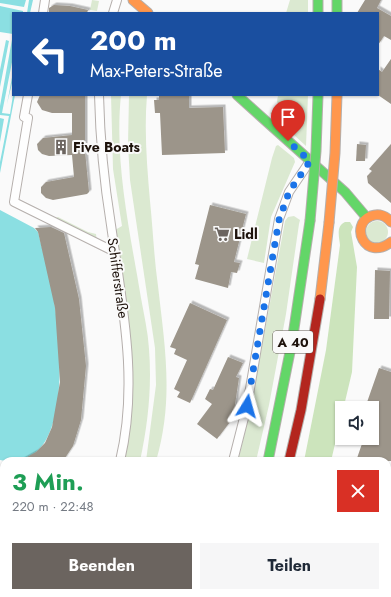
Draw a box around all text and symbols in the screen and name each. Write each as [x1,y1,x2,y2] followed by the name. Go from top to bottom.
[90,20,177,61] text: 200 m
[24,28,76,80] icon: left
[90,58,222,84] text: Max-Peters-Straße
[271,100,305,141] pin
[277,106,299,128] icon: arrive
[73,137,141,157] place label: Five Boats
[52,138,70,156] building icon: Five Boats
[234,224,258,244] place label: Lidl
[213,225,231,243] supermarket icon: Lidl
[102,236,134,320] street label: Schifferstraße
[273,331,313,353] road number: A 40
[226,385,268,427] position arrow
[335,401,379,445] map controls
[335,401,379,445] button: sound
[12,464,84,499] text: 3 Min.
[337,470,379,512] button: close
[12,497,94,516] text: 220 m · 22:48
[12,543,192,589] button: Beenden
[200,543,379,589] button: Teilen

